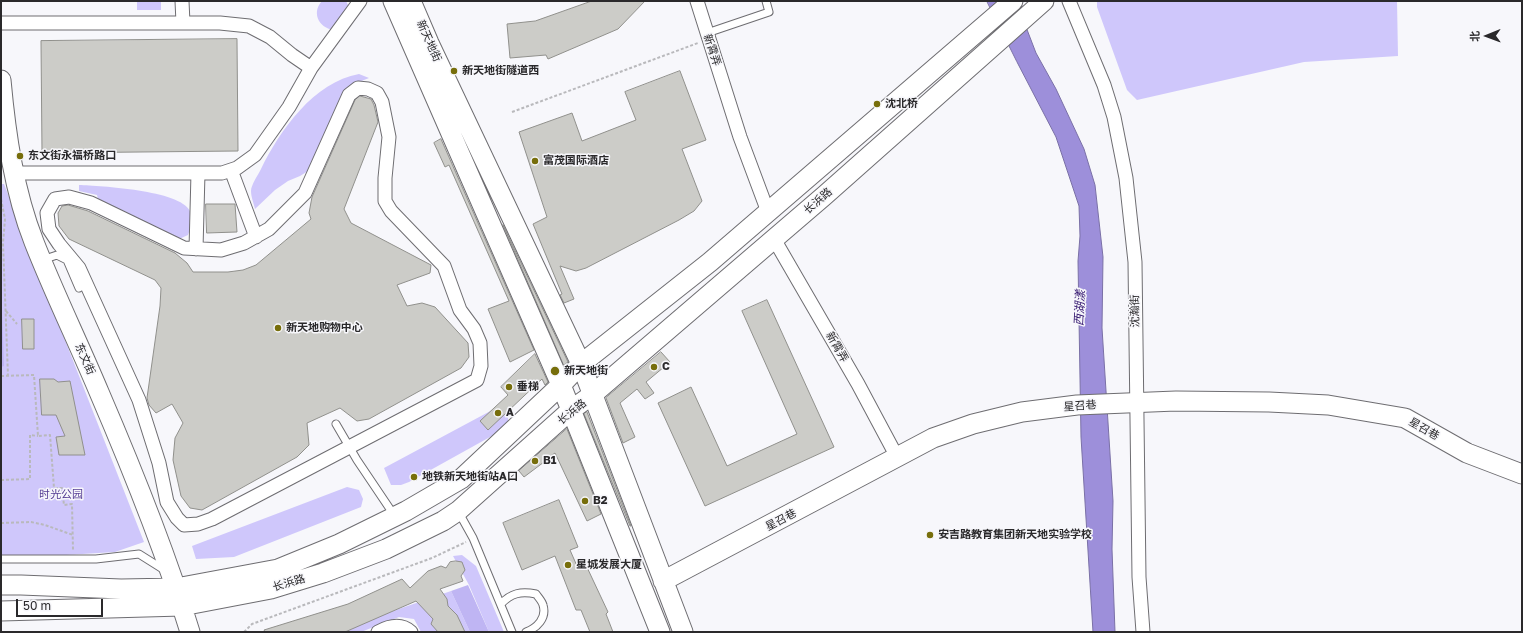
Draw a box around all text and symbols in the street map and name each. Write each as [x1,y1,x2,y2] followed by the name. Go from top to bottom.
[1467,16,1507,56] north arrow
[414,18,444,64] street label: 新天地街
[1468,31,1481,42] text: 北
[701,32,723,68] street label: 新霄弄
[462,64,539,78] place label: 新天地街隧道西
[449,66,459,76] marker: 新天地街隧道西
[885,97,918,111] place label: 沈北桥
[872,99,882,109] marker: 沈北桥
[28,149,116,163] place label: 东文街永福桥路口
[15,151,25,161] marker: 东文街永福桥路口
[543,154,609,168] place label: 富茂国际酒店
[530,156,540,166] marker: 富茂国际酒店
[801,185,835,217] street label: 长浜路
[1072,290,1088,326] water label: 西湖漾
[1128,294,1142,328] street label: 沈瀚街
[286,321,363,335] place label: 新天地购物中心
[273,323,283,333] marker: 新天地购物中心
[823,329,851,365] street label: 新霄弄
[72,341,98,377] street label: 东文街
[662,360,670,374] place label: C
[649,362,659,372] marker: C
[564,364,608,378] place label: 新天地街
[549,365,561,377] marker: 新天地街
[517,380,539,394] place label: 垂梯
[504,382,514,392] marker: 垂梯
[555,396,589,428] street label: 长浜路
[1063,398,1097,414] street label: 星召巷
[506,406,514,420] place label: A
[493,408,503,418] marker: A
[1406,415,1442,443] street label: 星召巷
[543,454,556,468] place label: B1
[530,456,540,466] marker: B1
[422,470,518,484] place label: 地铁新天地街站A口
[409,472,419,482] marker: 地铁新天地街站A口
[39,488,83,502] park label: 时光公园
[593,494,607,508] place label: B2
[580,496,590,506] marker: B2
[763,506,799,534] street label: 星召巷
[938,528,1092,542] place label: 安吉路教育集团新天地实验学校
[925,530,935,540] marker: 安吉路教育集团新天地实验学校
[576,558,642,572] place label: 星城发展大厦
[563,560,573,570] marker: 星城发展大厦
[271,572,307,594] street label: 长浜路
[18,591,105,617] scale bar
[23,598,51,613] text: 50 m

